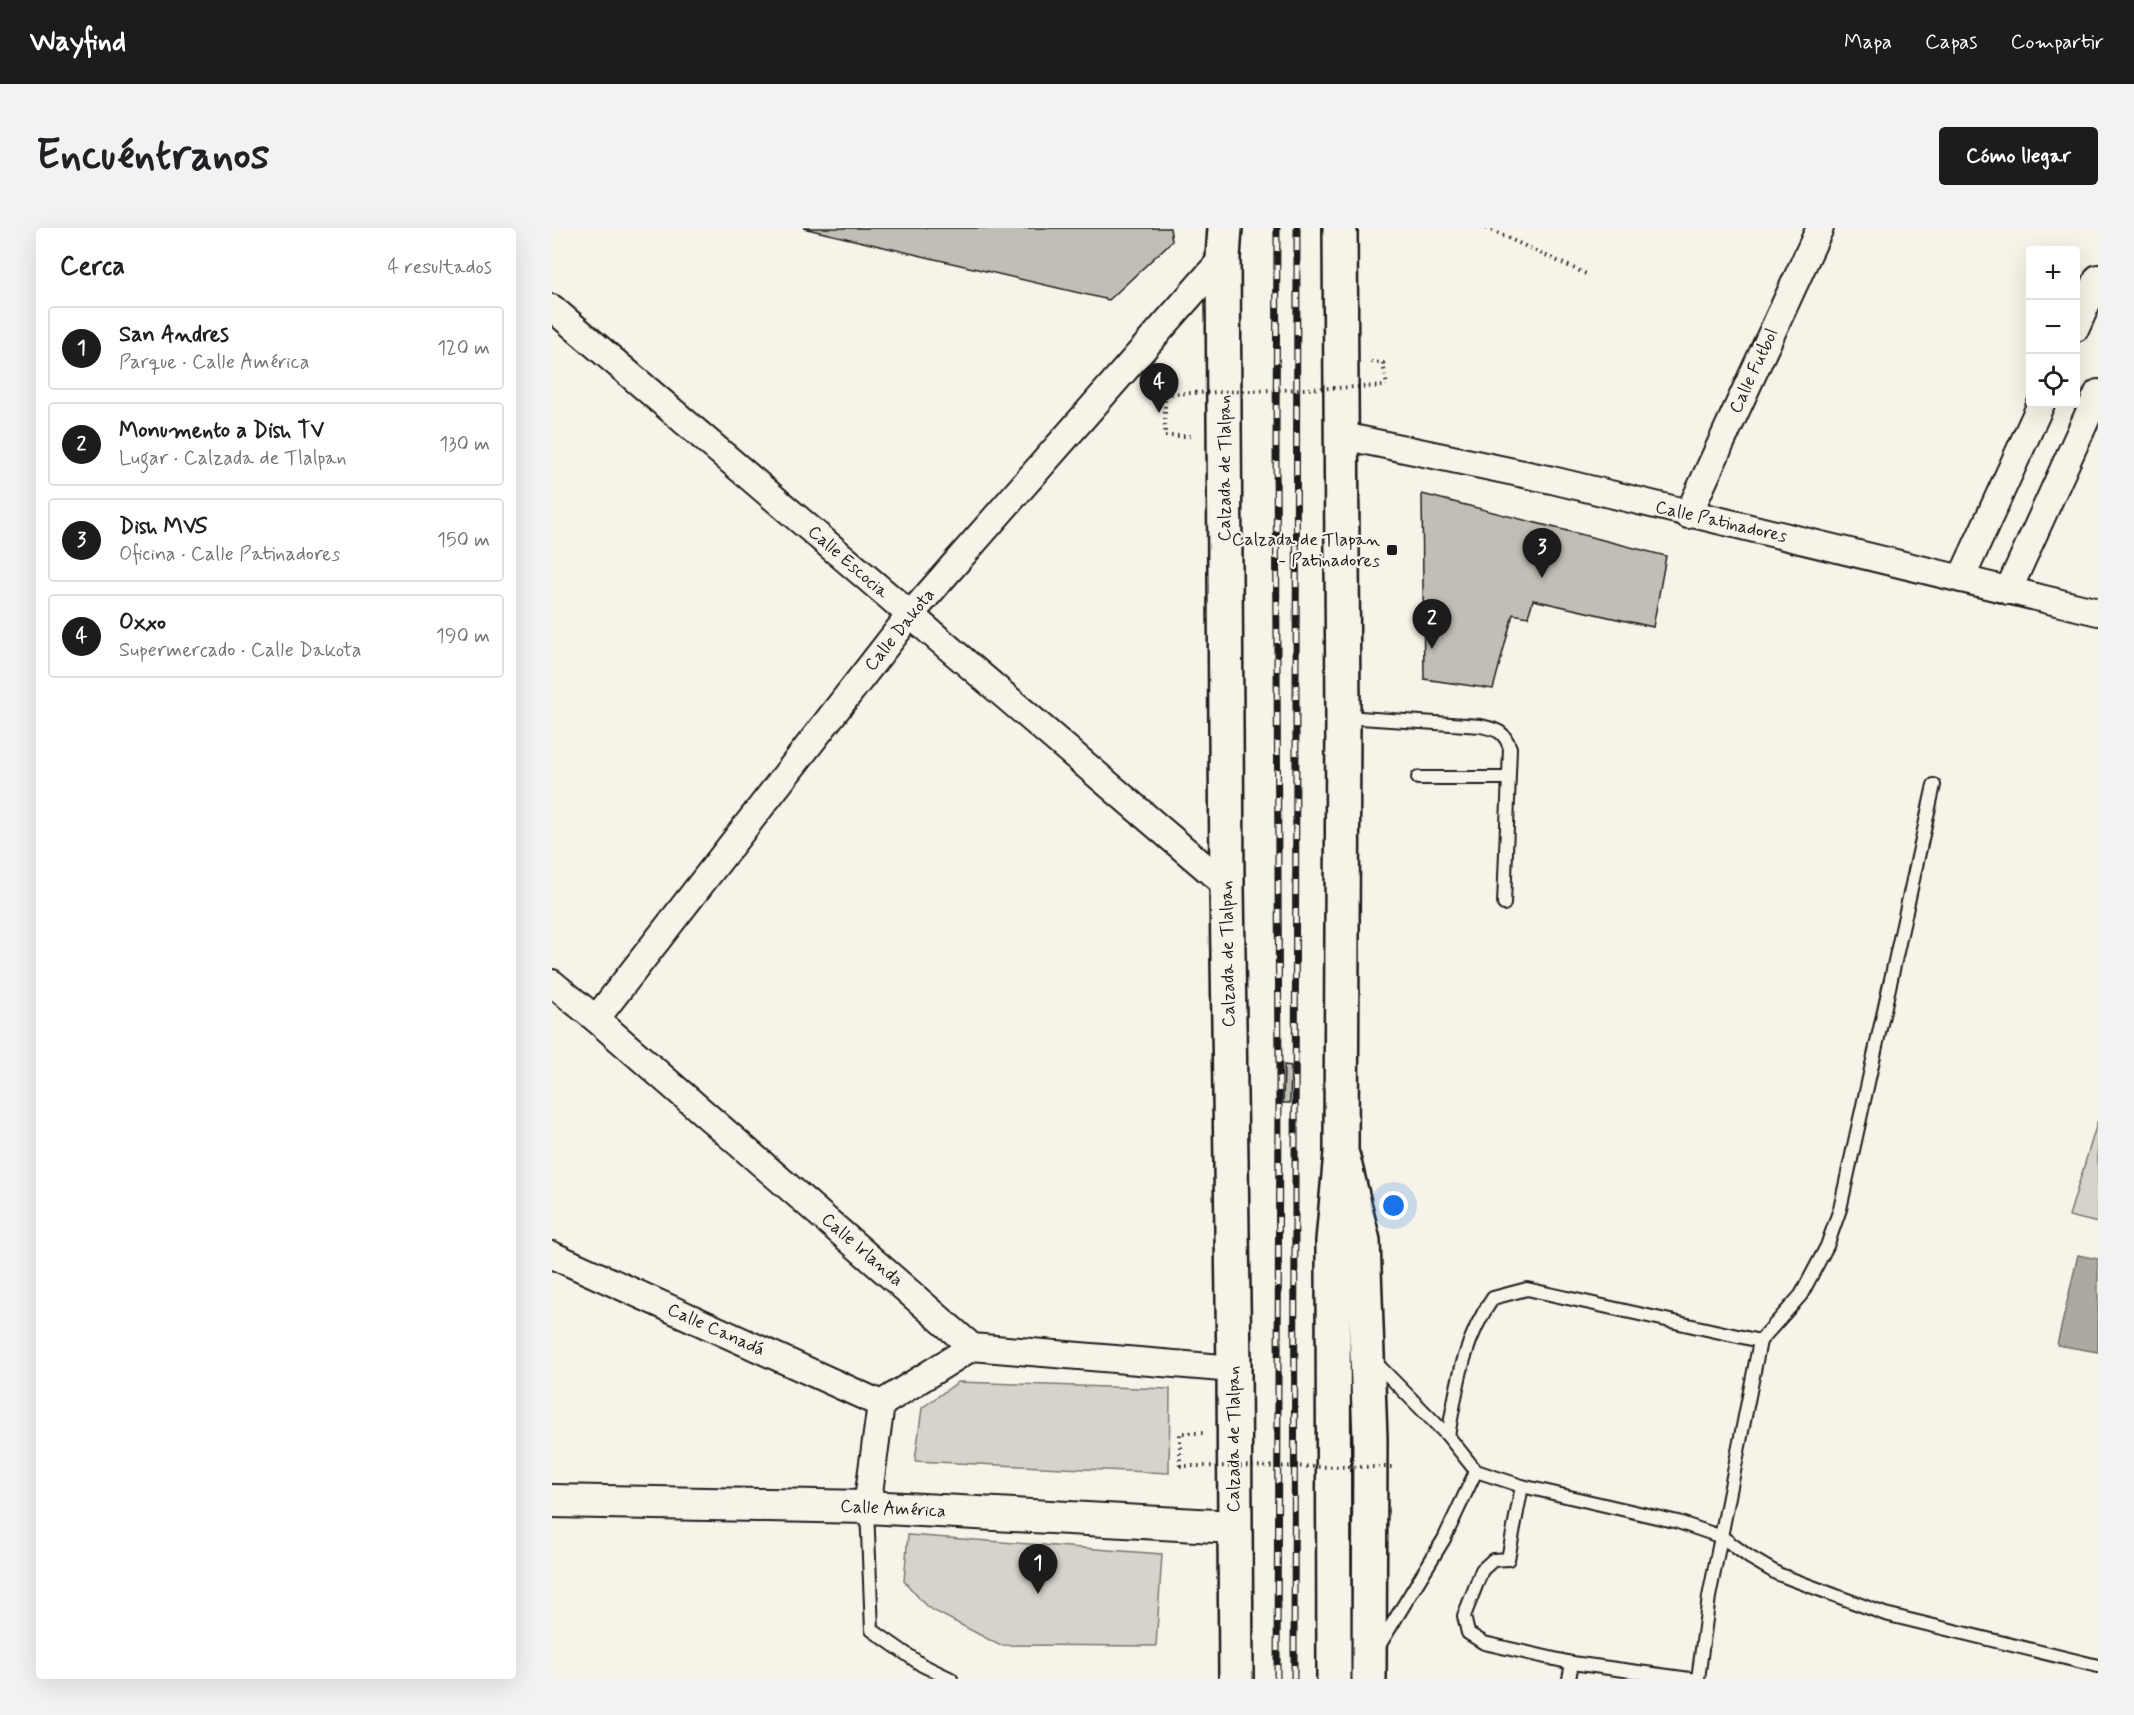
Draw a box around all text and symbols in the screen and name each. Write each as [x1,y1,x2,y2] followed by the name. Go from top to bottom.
[30,24,126,61] text: Wayfind
[1844,28,1892,56] text: Mapa
[1925,28,1978,56] text: Capas
[2011,28,2104,56] text: Compartir
[1939,127,2098,185] button: Cómo llegar
[36,129,269,184] text: Encuéntranos
[2026,246,2080,408] map controls
[2026,246,2080,300] button: +
[60,250,125,284] text: Cerca
[388,254,492,281] text: 4 resultados
[2026,300,2080,354] button: −
[119,321,229,349] text: San Andres
[1724,324,1784,418] street label: Calle Futbol
[77,335,86,362] text: 1
[437,335,490,362] text: 120 m
[119,349,310,376] text: Parque · Calle América
[2026,354,2080,408] button: locate
[1140,364,1178,413] pin: 4
[1213,395,1237,541] street label: Calzada de Tlalpan
[119,417,324,445] text: Monumento a Dish TV
[77,431,86,458] text: 2
[439,431,490,458] text: 130 m
[119,445,347,472] text: Lugar · Calzada de Tlalpan
[1653,495,1789,549] street label: Calle Patinadores
[119,513,207,541] text: Dish MVS
[802,520,894,604] street label: Calle Escocia
[77,527,86,554] text: 3
[437,527,490,554] text: 150 m
[1232,528,1380,573] place label: Calzada de Tlapan - Patinadores
[1522,528,1562,578] pin: 3
[119,541,340,568] text: Oficina · Calle Patinadores
[1385,543,1399,557] marker: Calzada de Tlapan - Patinadores
[859,584,941,676] street label: Calle Dakota
[1412,600,1452,649] pin: 2
[119,609,166,637] text: Oxxo
[76,623,87,650] text: 4
[436,623,490,650] text: 190 m
[119,637,362,664] text: Supermercado · Calle Dakota
[1215,880,1241,1028] street label: Calzada de Tlalpan
[1379,1191,1408,1220] your location
[816,1208,908,1292] street label: Calle Irlanda
[663,1298,769,1362] street label: Calle Canadá
[1222,1366,1246,1512] street label: Calzada de Tlalpan
[840,1494,946,1524] street label: Calle América
[1018,1544,1058,1594] pin: 1

